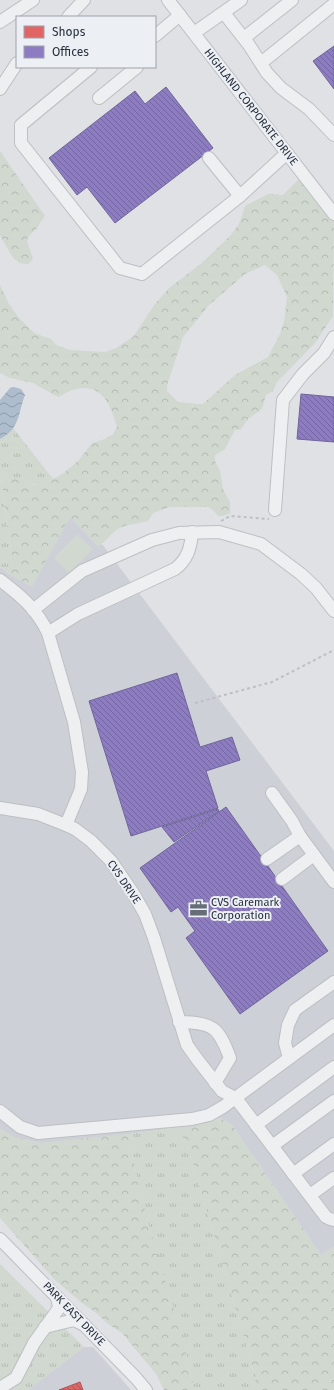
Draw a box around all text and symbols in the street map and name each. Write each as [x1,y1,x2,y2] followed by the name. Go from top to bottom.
[16,16,156,68] legend
[52,25,86,39] text: Shops
[52,45,89,59] text: Offices
[201,46,301,168] street label: HIGHLAND CORPORATE DRIVE
[105,858,143,906] street label: CVS DRIVE
[211,896,280,922] place label: CVS Caremark Corporation
[188,898,208,918] office icon: CVS Caremark Corporation
[40,1279,108,1349] street label: PARK EAST DRIVE

